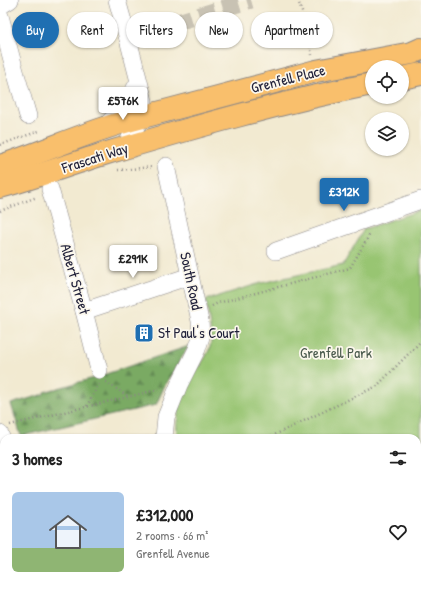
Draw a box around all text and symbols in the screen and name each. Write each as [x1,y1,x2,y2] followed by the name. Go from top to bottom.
[12,12,59,48] chip: Buy
[67,12,118,48] chip: Rent
[126,12,187,48] chip: Filters
[195,12,243,48] chip: New
[251,12,333,48] chip: Apartment
[249,59,327,98] street label: Grenfell Place
[365,60,409,156] map controls
[365,60,409,104] button: locate
[95,87,151,121] pin: £576K
[107,91,139,109] text: £576K
[365,112,409,156] button: layers
[58,137,131,178] street label: Frascati Way
[316,178,372,212] pin: £312K
[329,182,359,200] text: £312K
[55,241,96,318] street label: Albert Street
[105,245,161,279] pin: £291K
[118,249,148,267] text: £291K
[175,250,208,312] street label: South Road
[133,322,155,344] building icon: St Paul's Court
[158,322,240,343] place label: St Paul's Court
[300,342,372,363] park label: Grenfell Park
[12,447,62,470] text: 3 homes
[387,447,409,469] icon: filters
[136,503,193,526] text: £312,000
[44,508,92,556] icon: home
[387,521,409,543] icon: heart
[136,526,208,544] text: 2 rooms · 66 m²
[136,544,210,562] text: Grenfell Avenue

